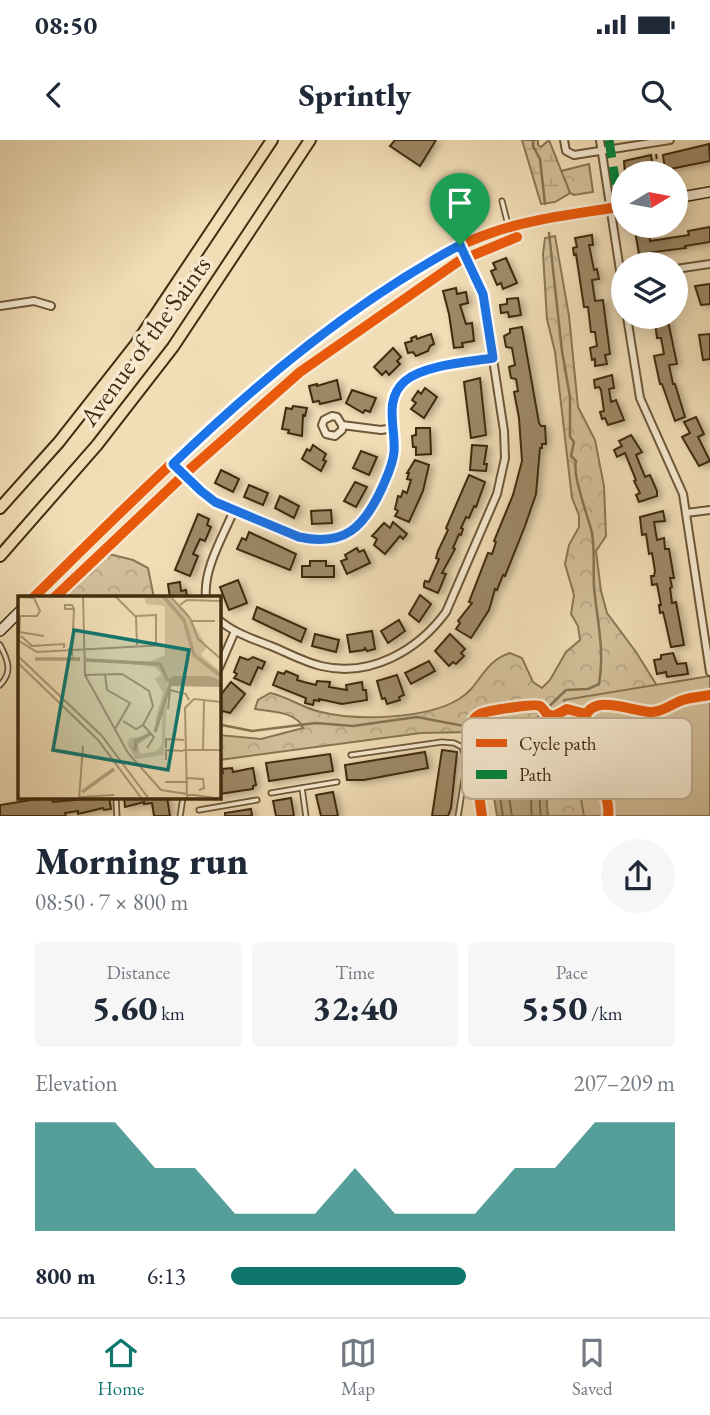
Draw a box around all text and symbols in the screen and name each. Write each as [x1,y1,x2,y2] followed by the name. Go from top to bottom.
[35,8,97,42] text: 08:50
[299,74,411,116] text: Sprintly
[35,76,73,114] icon: back
[637,76,675,114] icon: search
[611,161,688,238] north arrow
[611,161,688,329] map controls
[430,173,490,245] pin
[441,184,479,222] icon: arrive
[71,249,218,434] street label: Avenue of the Saints
[611,252,688,329] button: layers
[18,596,220,799] inset map
[462,718,692,799] legend
[519,731,597,756] text: Cycle path
[519,762,552,787] text: Path
[35,836,248,885] text: Morning run
[601,839,675,913] button: share
[35,887,188,917] text: 08:50 · 7 × 800 m
[107,960,170,985] text: Distance
[335,960,375,985] text: Time
[556,960,588,985] text: Pace
[92,985,157,1030] text: 5.60
[312,985,398,1030] text: 32:40
[521,985,588,1030] text: 5:50
[157,1001,185,1026] text: km
[588,1001,623,1026] text: /km
[35,1068,118,1098] text: Elevation
[574,1068,675,1098] text: 207–209 m
[35,1261,96,1291] text: 800 m
[147,1261,186,1291] text: 6:13
[97,1334,144,1401] tab: Home
[339,1334,377,1401] tab: Map
[572,1334,613,1401] tab: Saved

